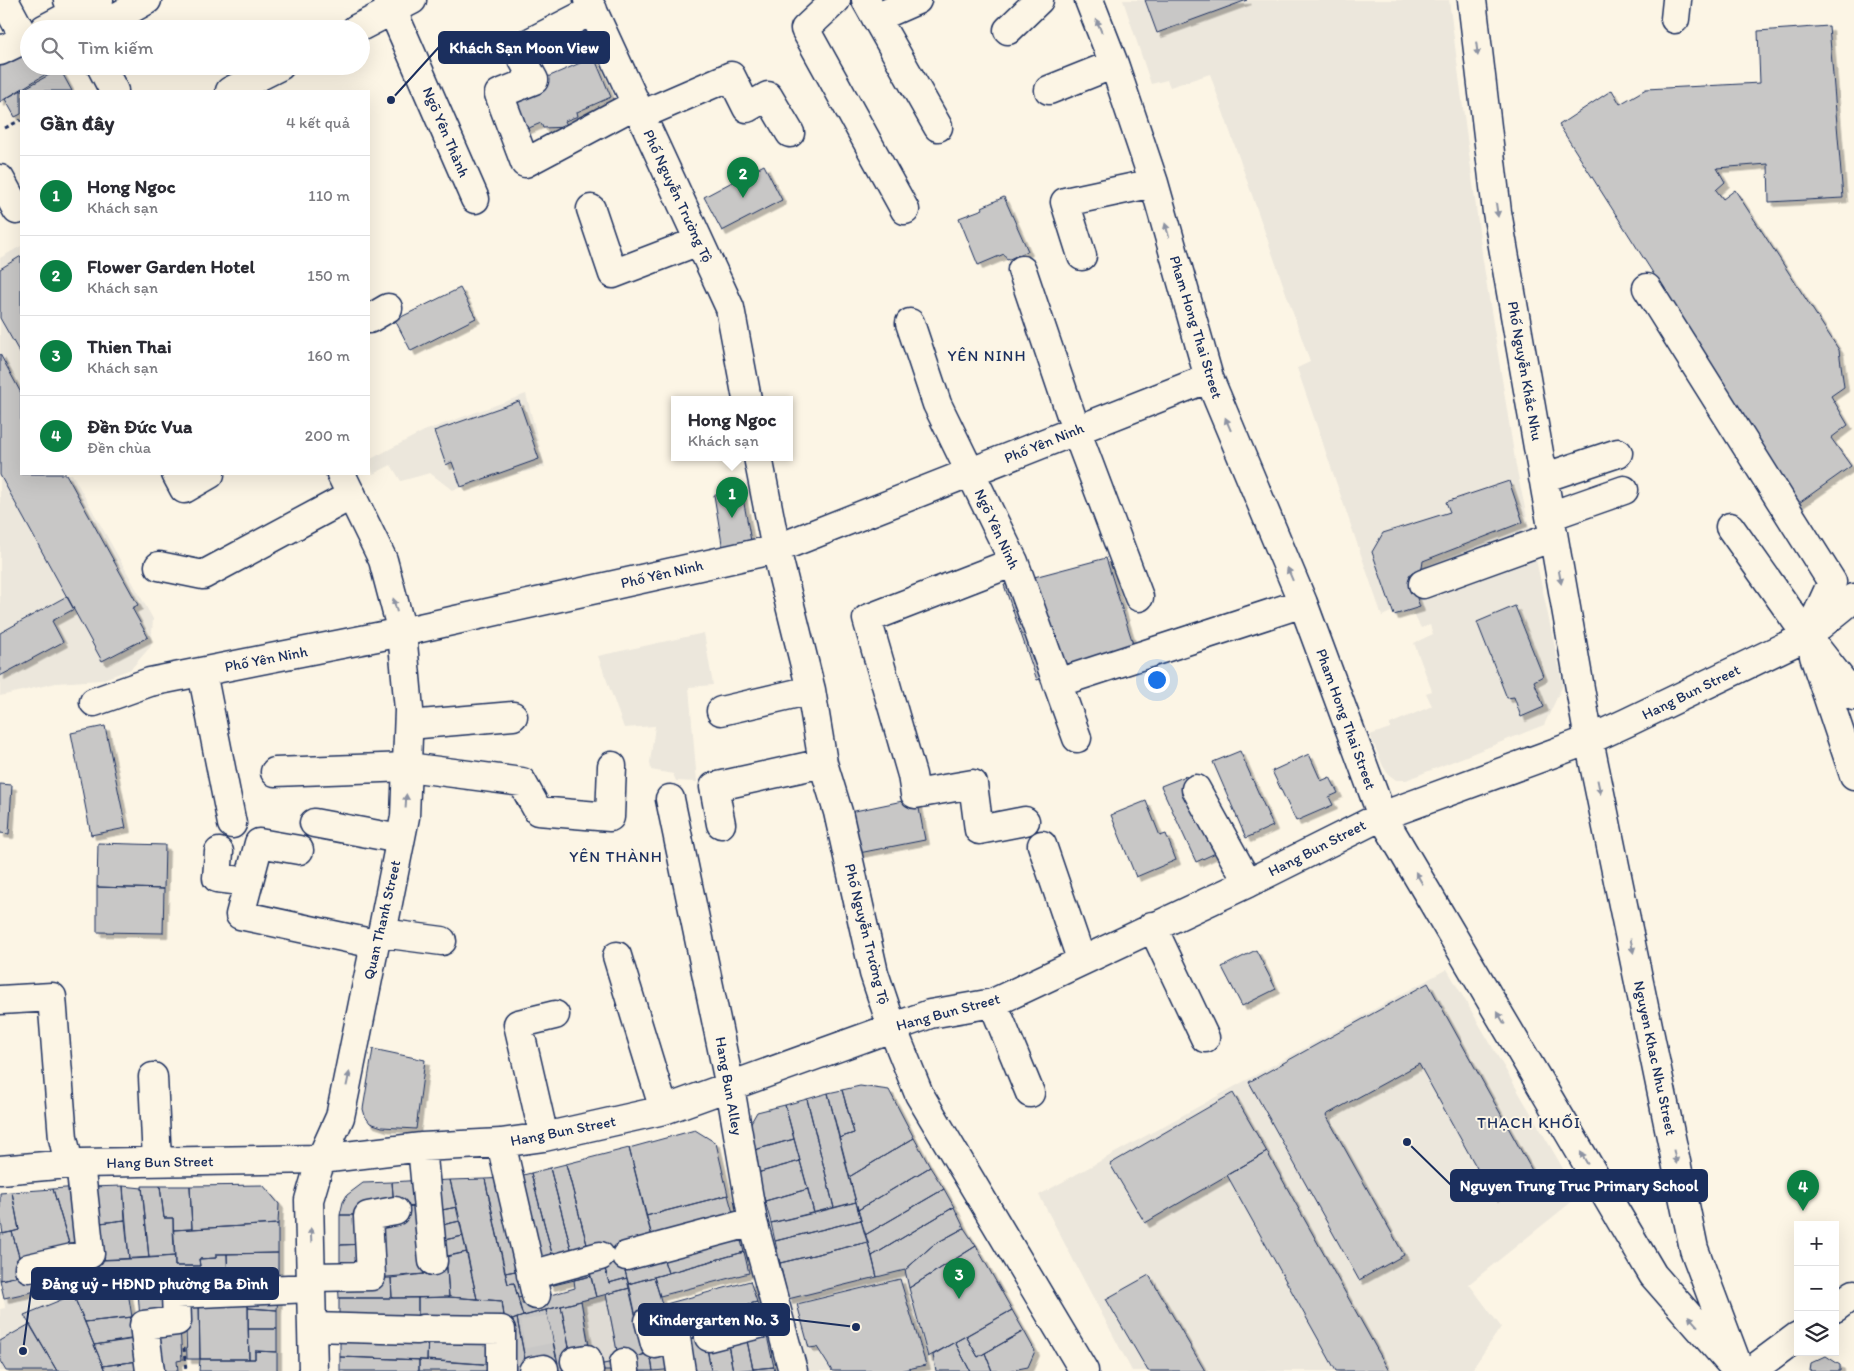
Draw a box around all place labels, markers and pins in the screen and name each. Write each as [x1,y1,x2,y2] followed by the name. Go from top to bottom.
[439,32,609,63] callout: Khách Sạn Moon View
[727,157,759,198] pin: 2
[716,477,748,518] pin: 1
[1451,1170,1707,1201] callout: Nguyen Trung Truc Primary School
[1787,1170,1819,1211] pin: 4
[943,1258,975,1299] pin: 3
[32,1268,278,1299] callout: Đảng uỷ - HĐND phường Ba Đình
[639,1304,789,1335] callout: Kindergarten No. 3

